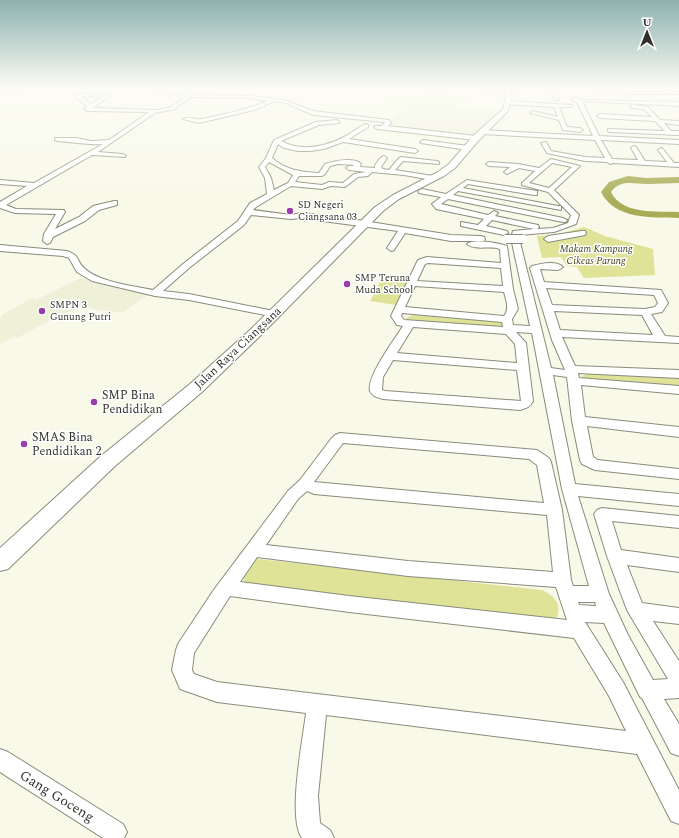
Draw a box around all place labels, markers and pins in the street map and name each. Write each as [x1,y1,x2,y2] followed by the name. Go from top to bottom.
[298,197,357,225] place label: SD Negeri Ciangsana 03
[285,206,295,216] marker: SD Negeri Ciangsana 03
[355,270,413,298] place label: SMP Teruna Muda School
[342,279,352,289] marker: SMP Teruna Muda School
[50,297,111,325] place label: SMPN 3 Gunung Putri
[37,306,47,316] marker: SMPN 3 Gunung Putri
[102,386,163,419] place label: SMP Bina Pendidikan
[89,397,99,407] marker: SMP Bina Pendidikan
[32,428,102,461] place label: SMAS Bina Pendidikan 2
[19,439,29,449] marker: SMAS Bina Pendidikan 2

